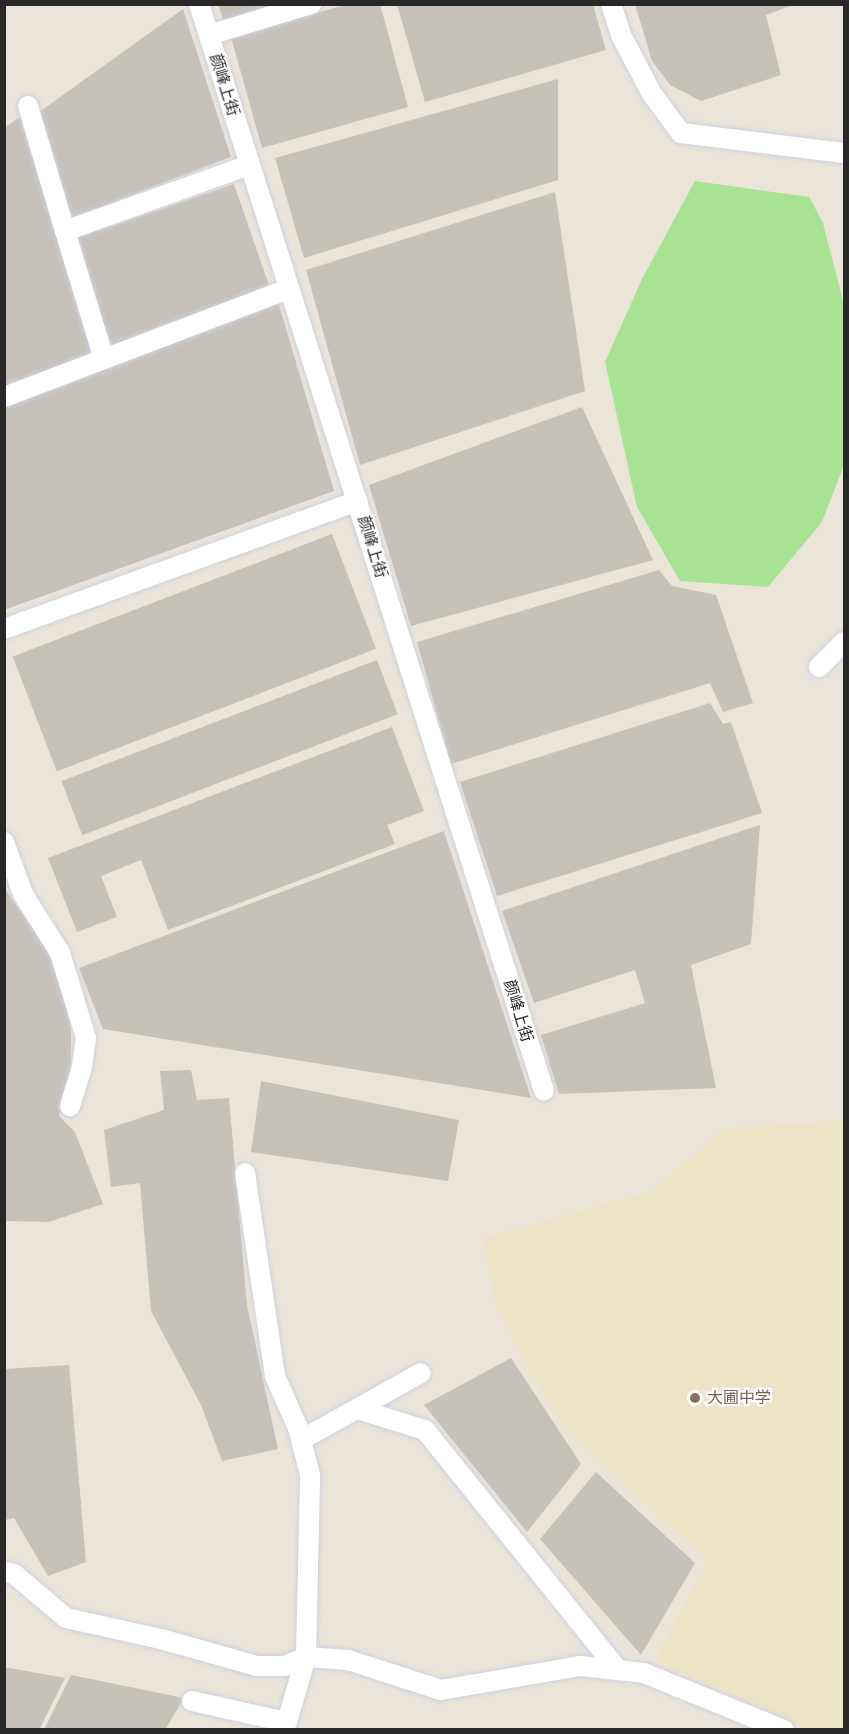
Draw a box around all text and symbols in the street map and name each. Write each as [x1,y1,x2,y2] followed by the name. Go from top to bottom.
[205,52,243,118] street label: 颜峰上街
[353,514,391,580] street label: 颜峰上街
[499,978,537,1044] street label: 颜峰上街
[707,1388,771,1408] place label: 大圃中学
[688,1391,702,1405] marker: 大圃中学

